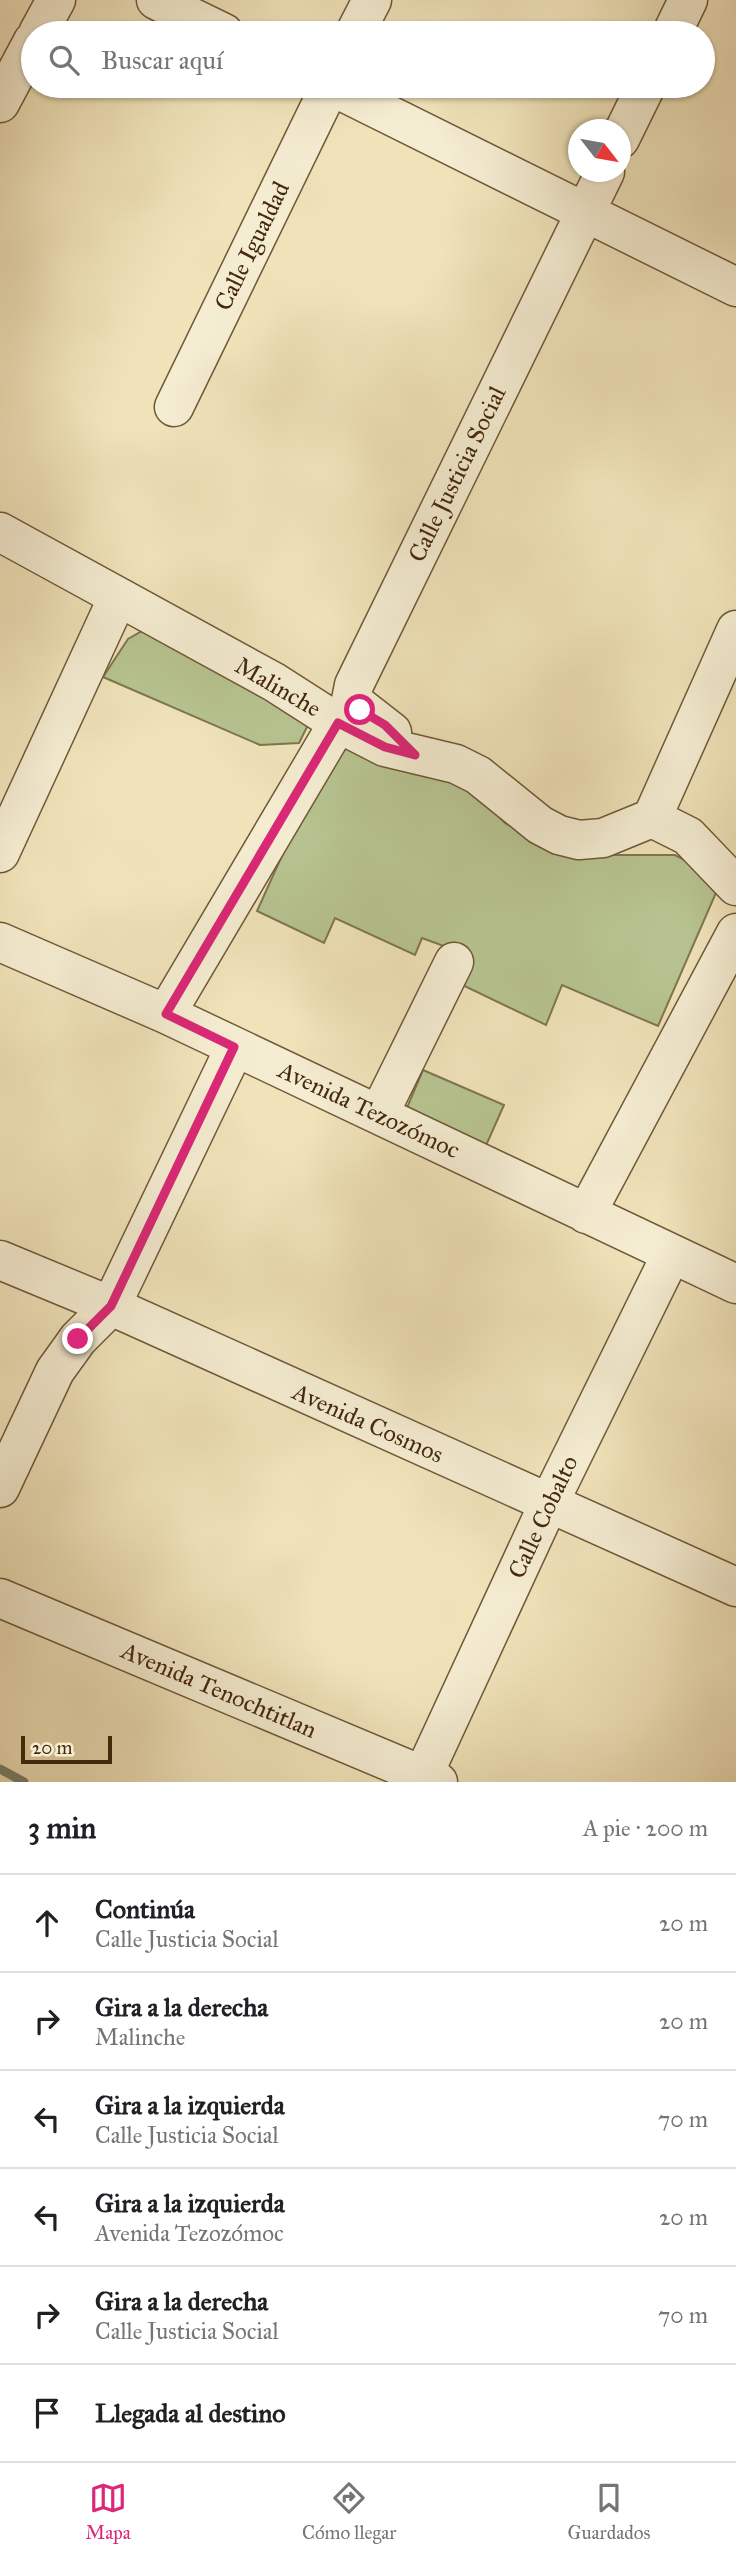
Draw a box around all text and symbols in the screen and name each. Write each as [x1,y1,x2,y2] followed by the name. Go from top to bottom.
[21,21,715,98] search box
[45,41,83,79] icon: search
[101,44,223,76] text: Buscar aquí
[568,119,631,182] north arrow
[208,177,296,315] street label: Calle Igualdad
[401,381,513,567] street label: Calle Justicia Social
[230,650,326,724] street label: Malinche
[344,694,375,725] route start
[273,1054,465,1165] street label: Avenida Tezozómoc
[62,1323,93,1354] route end
[287,1376,448,1470] street label: Avenida Cosmos
[501,1451,585,1583] street label: Calle Cobalto
[116,1635,321,1745] street label: Avenida Tenochtitlan
[21,1733,112,1765] scale bar
[32,1736,73,1759] text: 20 m
[28,1810,96,1846] text: 3 min
[583,1814,708,1842] text: A pie · 200 m
[95,1893,195,1925] text: Continúa
[28,1904,66,1942] icon: ahead
[659,1909,708,1937] text: 20 m
[95,1925,279,1953] text: Calle Justicia Social
[95,1991,268,2023] text: Gira a la derecha
[28,2002,66,2040] icon: right
[659,2007,708,2035] text: 20 m
[95,2023,185,2051] text: Malinche
[95,2089,285,2121] text: Gira a la izquierda
[28,2100,66,2138] icon: left
[658,2105,708,2133] text: 70 m
[95,2121,279,2149] text: Calle Justicia Social
[95,2187,285,2219] text: Gira a la izquierda
[28,2198,66,2236] icon: left
[659,2203,708,2231] text: 20 m
[95,2219,284,2247] text: Avenida Tezozómoc
[95,2285,268,2317] text: Gira a la derecha
[28,2296,66,2334] icon: right
[658,2301,708,2329] text: 70 m
[95,2317,279,2345] text: Calle Justicia Social
[28,2394,66,2432] icon: arrive
[95,2397,286,2429] text: Llegada al destino
[86,2479,131,2544] tab: Mapa
[302,2479,396,2544] tab: Cómo llegar
[568,2479,650,2544] tab: Guardados

